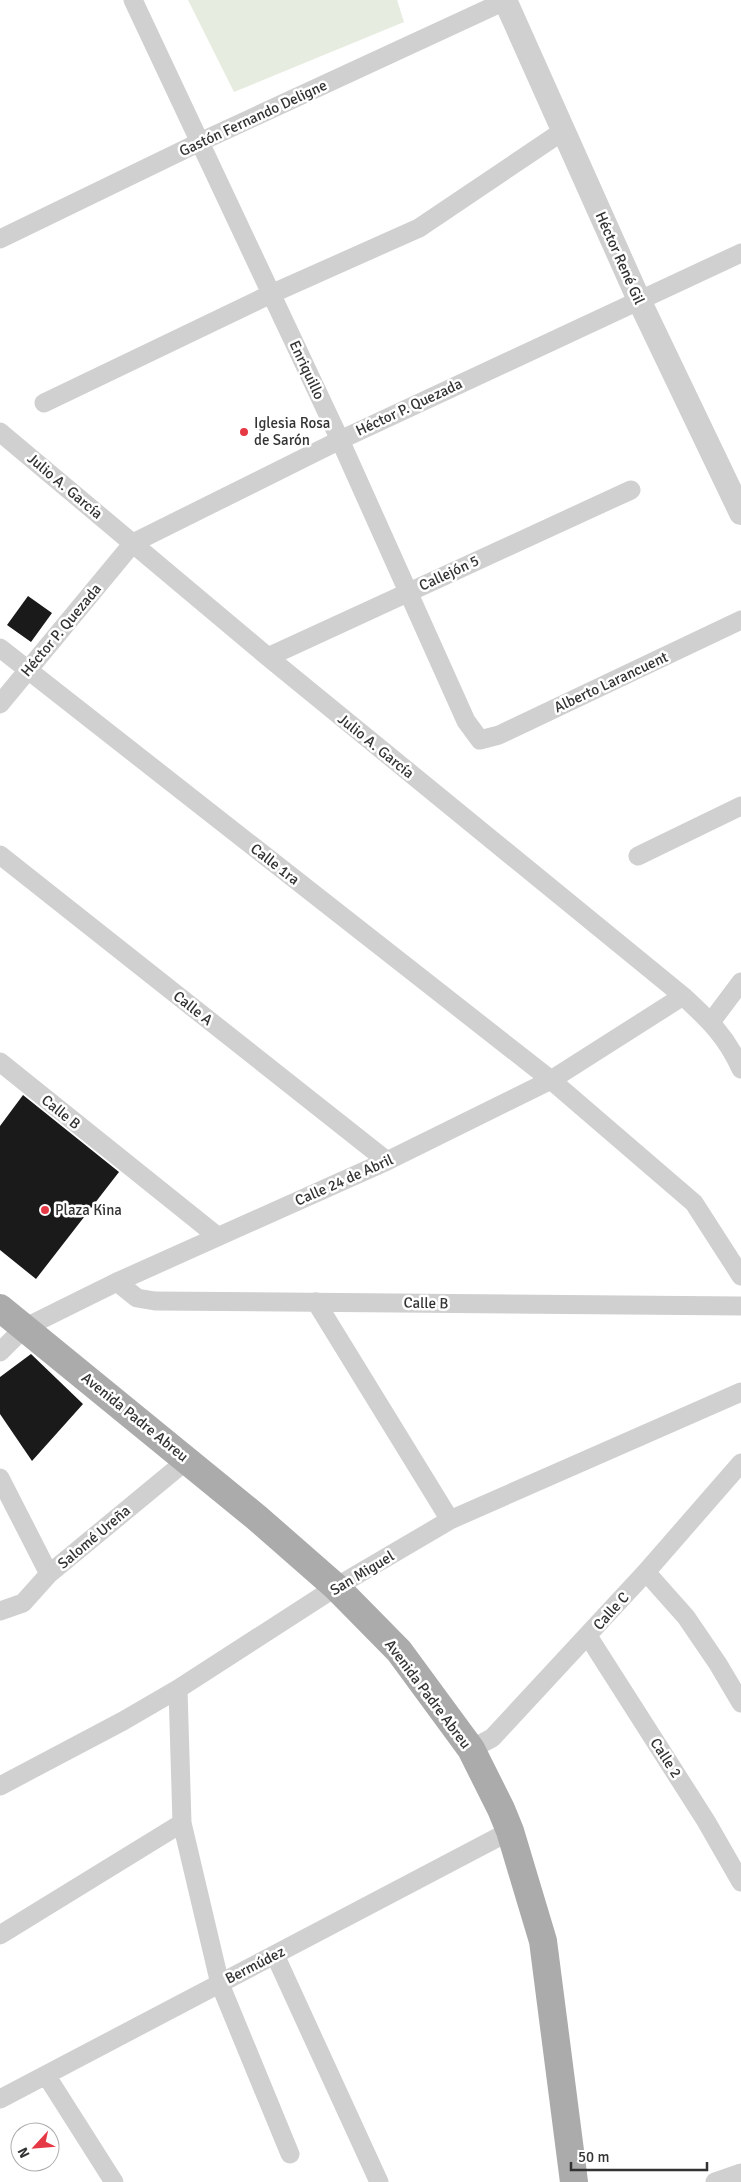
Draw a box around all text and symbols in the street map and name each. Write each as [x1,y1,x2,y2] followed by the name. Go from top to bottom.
[176,76,330,160] street label: Gastón Fernando Deligne
[591,209,649,307] street label: Héctor René Gil
[286,338,329,403] street label: Enriquillo
[353,374,465,440] street label: Héctor P. Quezada
[254,414,330,449] place label: Iglesia Rosa de Sarón
[238,426,250,438] marker: Iglesia Rosa de Sarón
[24,449,106,523] street label: Julio A. García
[416,551,482,595] street label: Callejón 5
[17,580,105,680] street label: Héctor P. Quezada
[551,648,671,716] street label: Alberto Larancuent
[334,710,418,782] street label: Julio A. García
[247,839,303,889] street label: Calle 1ra
[170,987,216,1029] street label: Calle A
[38,1091,84,1133] street label: Calle B
[292,1150,396,1210] street label: Calle 24 de Abril
[55,1201,122,1219] place label: Plaza Kina
[39,1204,51,1216] marker: Plaza Kina
[403,1294,449,1312] street label: Calle B
[78,1368,192,1466] street label: Avenida Padre Abreu
[54,1501,134,1573] street label: Salomé Ureña
[327,1547,397,1599] street label: San Miguel
[589,1588,633,1634] street label: Calle C
[381,1636,475,1752] street label: Avenida Padre Abreu
[646,1735,686,1781] street label: Calle 2
[222,1942,288,1988] street label: Bermúdez
[10,2122,60,2172] north arrow
[571,2140,707,2172] scale bar
[14,2144,34,2161] text: N
[578,2148,609,2166] text: 50 m

